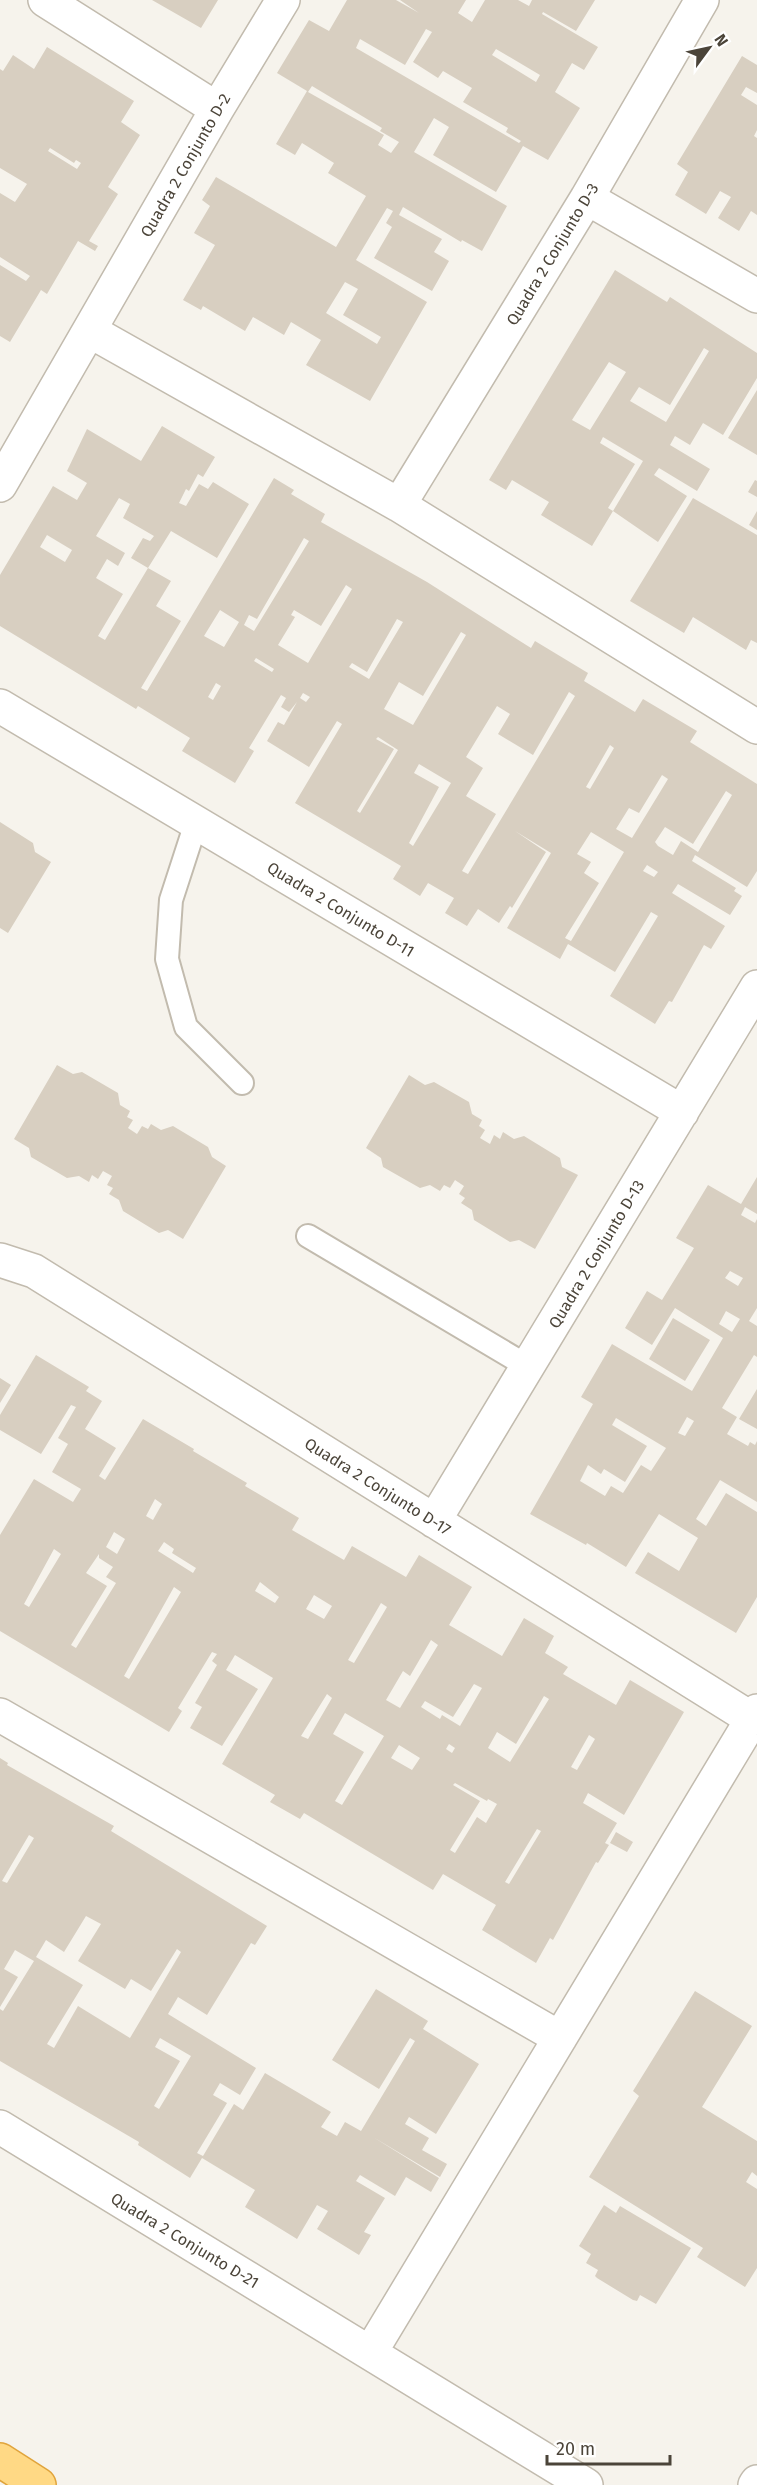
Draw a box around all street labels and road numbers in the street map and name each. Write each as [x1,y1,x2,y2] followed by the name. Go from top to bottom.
[137,90,234,240] street label: Quadra 2 Conjunto D-2
[502,180,602,329] street label: Quadra 2 Conjunto D-3
[264,858,418,961] street label: Quadra 2 Conjunto D-11
[545,1177,648,1332] street label: Quadra 2 Conjunto D-13
[301,1434,454,1539] street label: Quadra 2 Conjunto D-17
[107,2189,262,2292] street label: Quadra 2 Conjunto D-21

